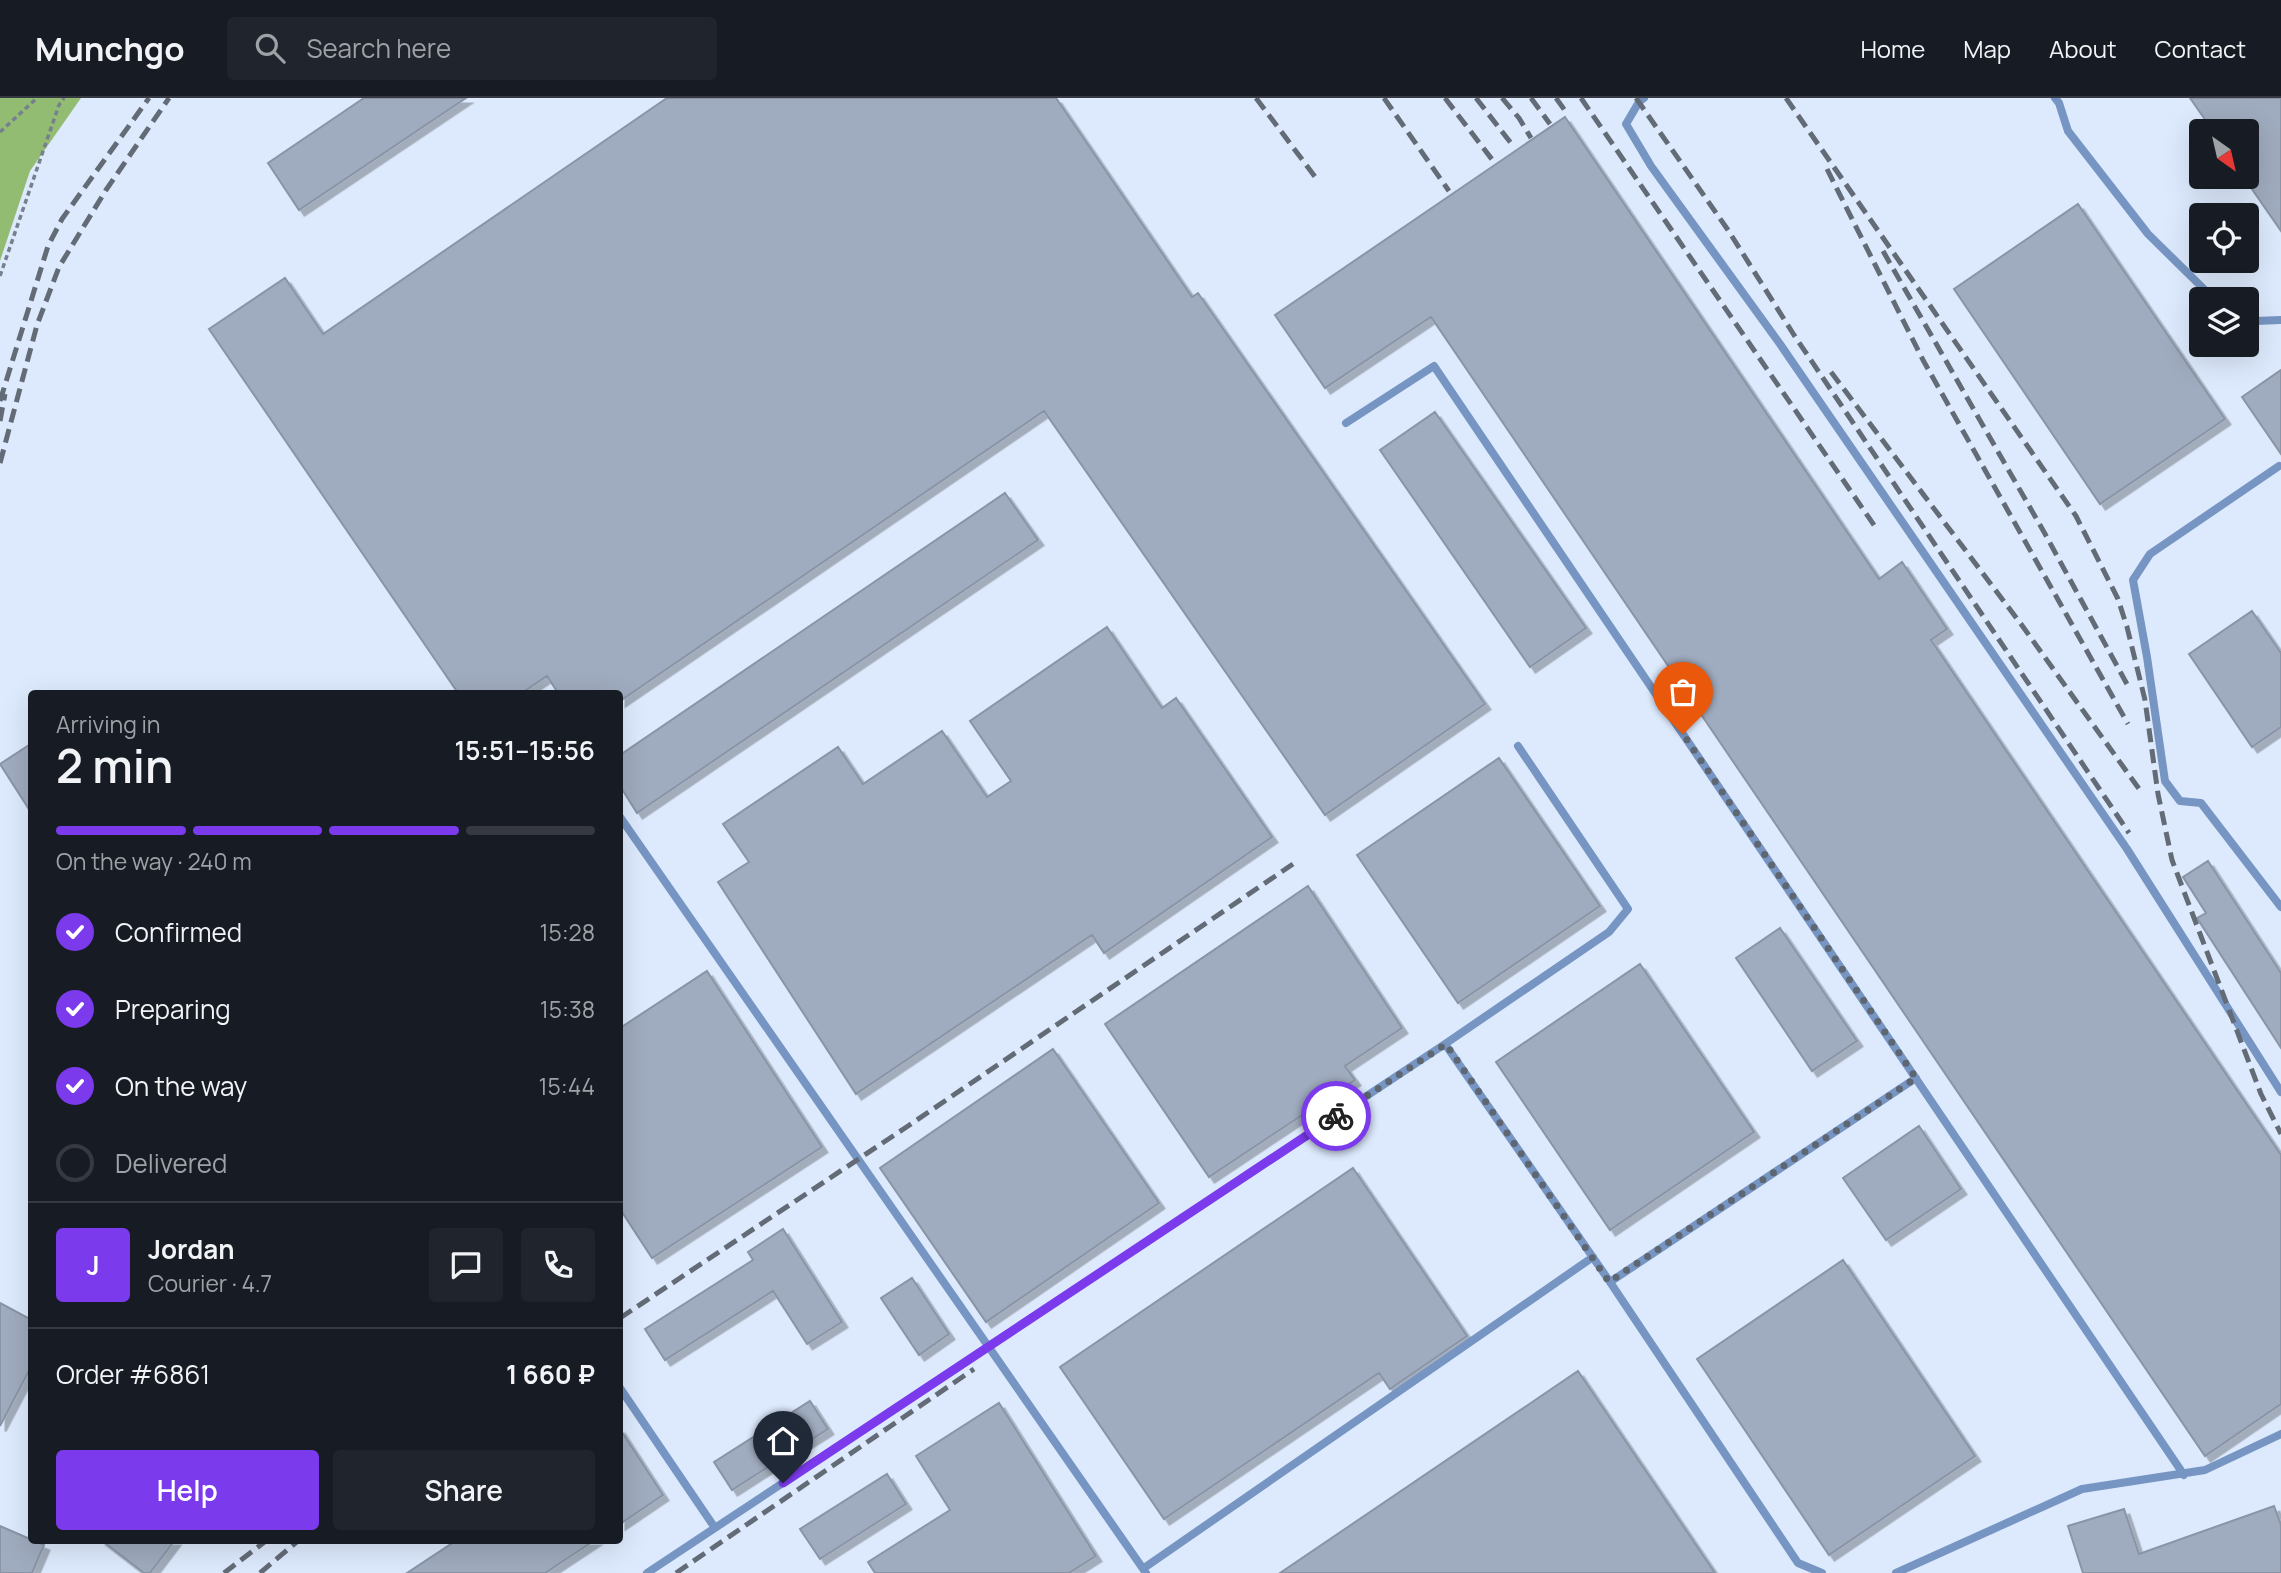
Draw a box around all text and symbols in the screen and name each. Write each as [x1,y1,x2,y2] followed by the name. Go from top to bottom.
[227,17,717,80] search box
[35,26,185,71] text: Munchgo
[251,29,289,67] icon: search
[307,30,451,66] text: Search here
[1860,32,1925,65] text: Home
[1963,32,2011,65] text: Map
[2049,32,2117,65] text: About
[2155,32,2246,65] text: Contact
[2189,119,2259,189] north arrow
[2189,119,2259,357] map controls
[2189,203,2259,273] button: locate
[2189,287,2259,357] button: layers
[1653,662,1713,734] pin
[1664,673,1702,711] icon: bag
[56,708,161,740] text: Arriving in
[454,732,595,768] text: 15:51–15:56
[56,734,173,797] text: 2 min
[56,845,252,877] text: On the way · 240 m
[56,913,94,951] icon: check
[115,914,242,950] text: Confirmed
[539,916,595,948] text: 15:28
[56,990,94,1028] icon: check
[115,991,231,1027] text: Preparing
[540,993,595,1025] text: 15:38
[56,1067,94,1105] icon: check
[115,1068,247,1104] text: On the way
[539,1070,595,1102] text: 15:44
[1301,1081,1371,1151] courier
[1317,1097,1355,1135] icon: bike
[115,1145,227,1181] text: Delivered
[429,1228,503,1302] button: chat
[521,1228,595,1302] button: phone
[148,1231,234,1267] text: Jordan
[86,1247,100,1283] text: J
[148,1267,272,1299] text: Courier · 4.7
[56,1356,210,1392] text: Order #6861
[506,1356,595,1392] text: 1 660 ₽
[753,1411,813,1483] pin
[764,1422,802,1460] icon: home
[56,1450,319,1530] button: Help
[333,1450,595,1530] button: Share

